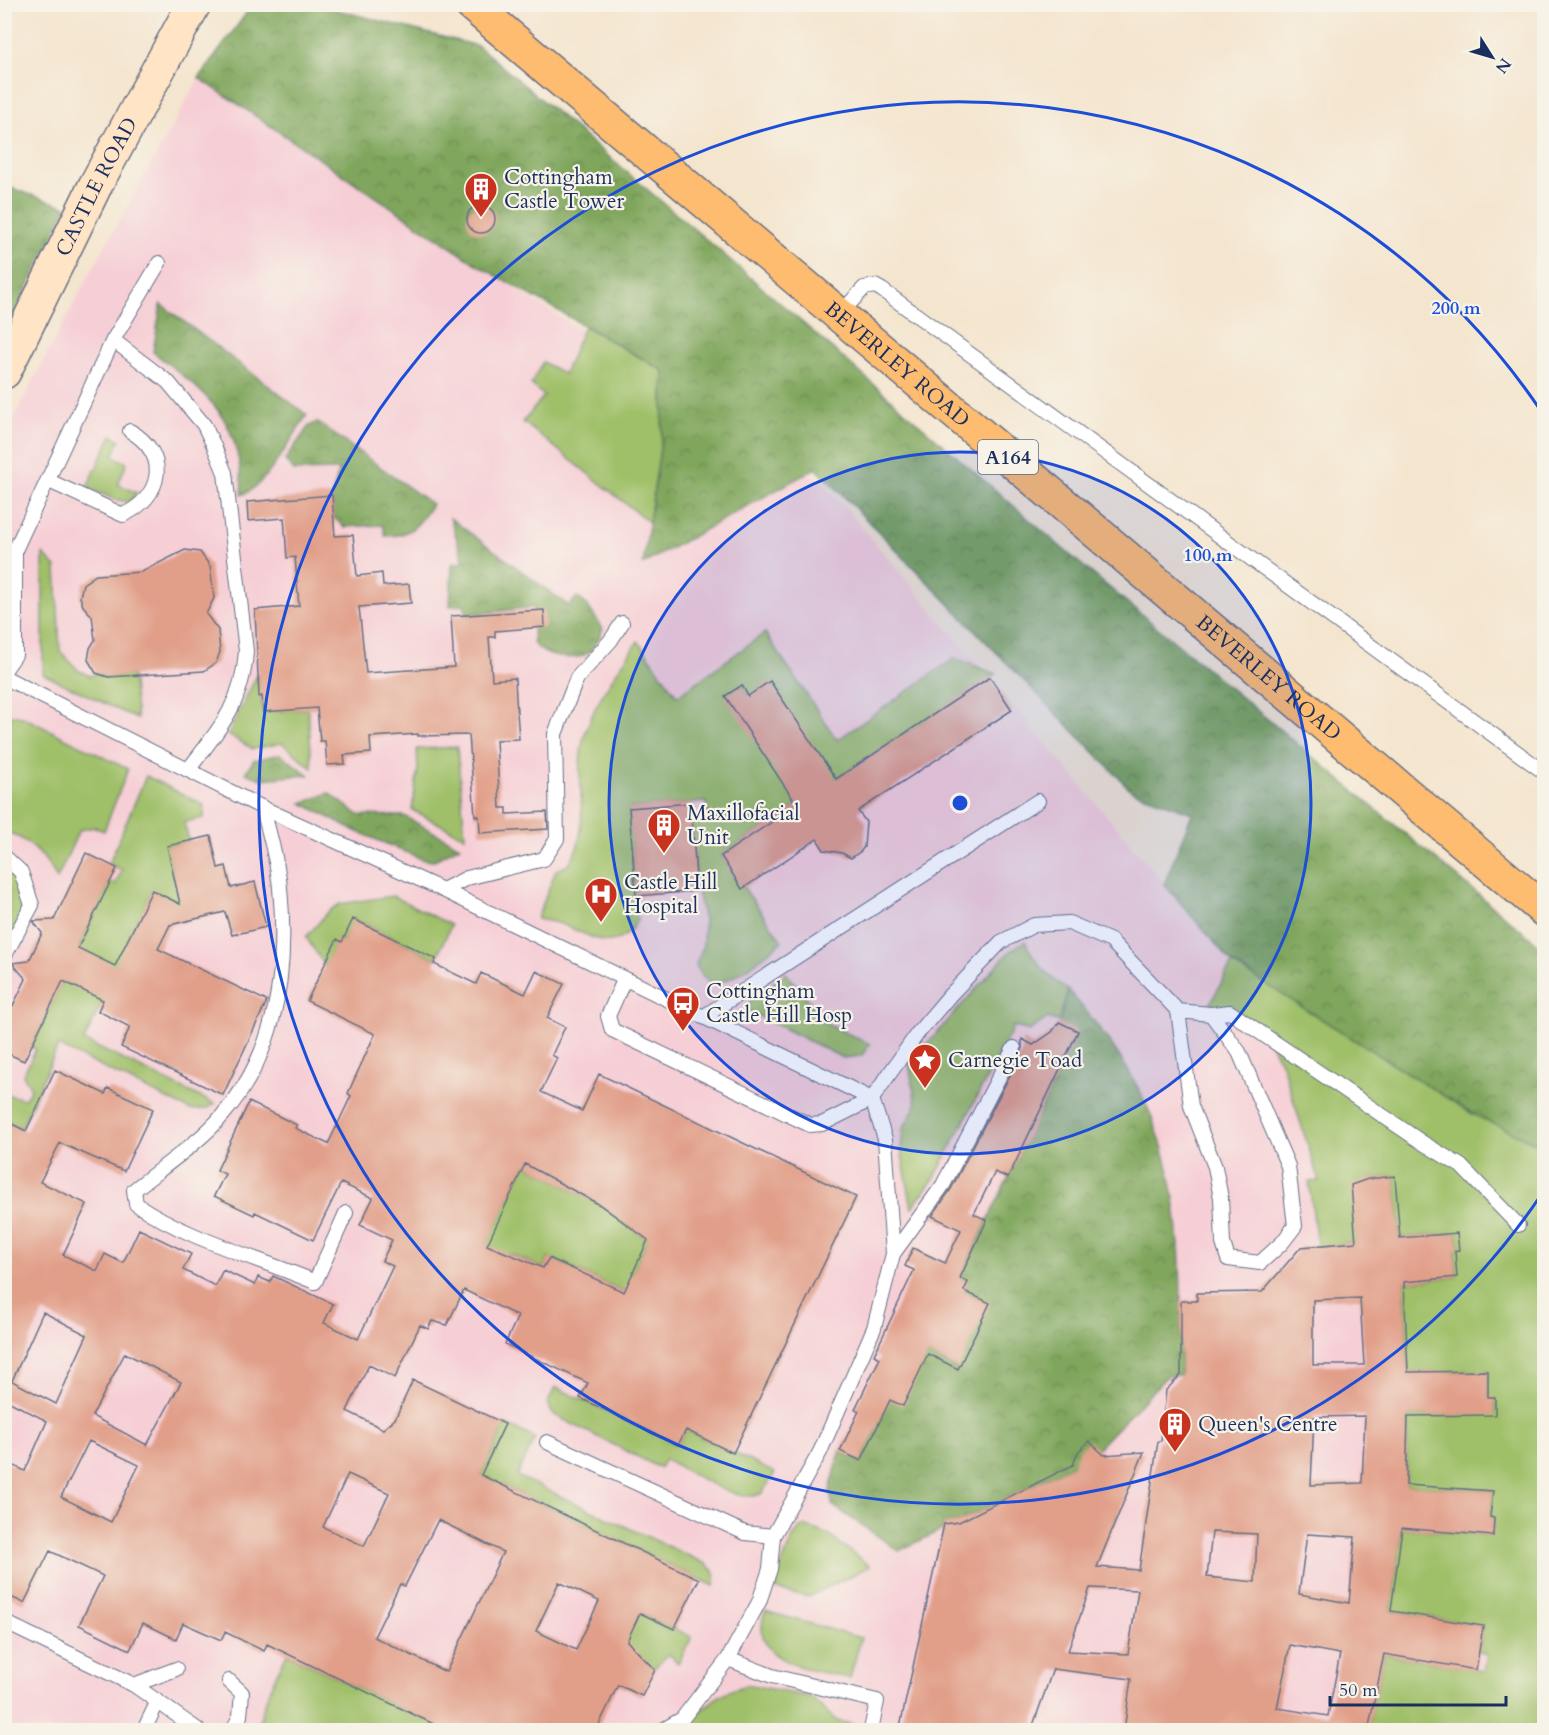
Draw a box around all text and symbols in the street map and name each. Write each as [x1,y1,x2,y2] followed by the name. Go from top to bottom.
[1462,27,1522,87] north arrow
[1490,53,1516,78] text: N
[48,112,144,261] street label: CASTLE ROAD
[504,163,624,216] place label: Cottingham Castle Tower
[463,171,499,218] building icon: Cottingham Castle Tower
[818,294,976,434] street label: BEVERLEY ROAD
[1431,296,1481,321] text: 200 m
[978,440,1038,474] road number: A164
[1183,543,1233,568] text: 100 m
[1190,608,1348,747] street label: BEVERLEY ROAD
[950,793,970,813] centre of rings
[687,799,800,852] place label: Maxillofacial Unit
[646,807,682,854] building icon: Maxillofacial Unit
[624,868,717,921] place label: Castle Hill Hospital
[583,876,619,923] hospital icon: Castle Hill Hospital
[706,977,852,1030] place label: Cottingham Castle Hill Hosp
[665,985,701,1032] bus stop icon: Cottingham Castle Hill Hosp
[907,1042,943,1089] place icon: Carnegie Toad
[948,1046,1082,1075] place label: Carnegie Toad
[1157,1406,1193,1453] building icon: Queen's Centre
[1198,1410,1337,1439] place label: Queen's Centre
[1330,1669,1506,1707] scale bar
[1339,1678,1378,1703] text: 50 m

